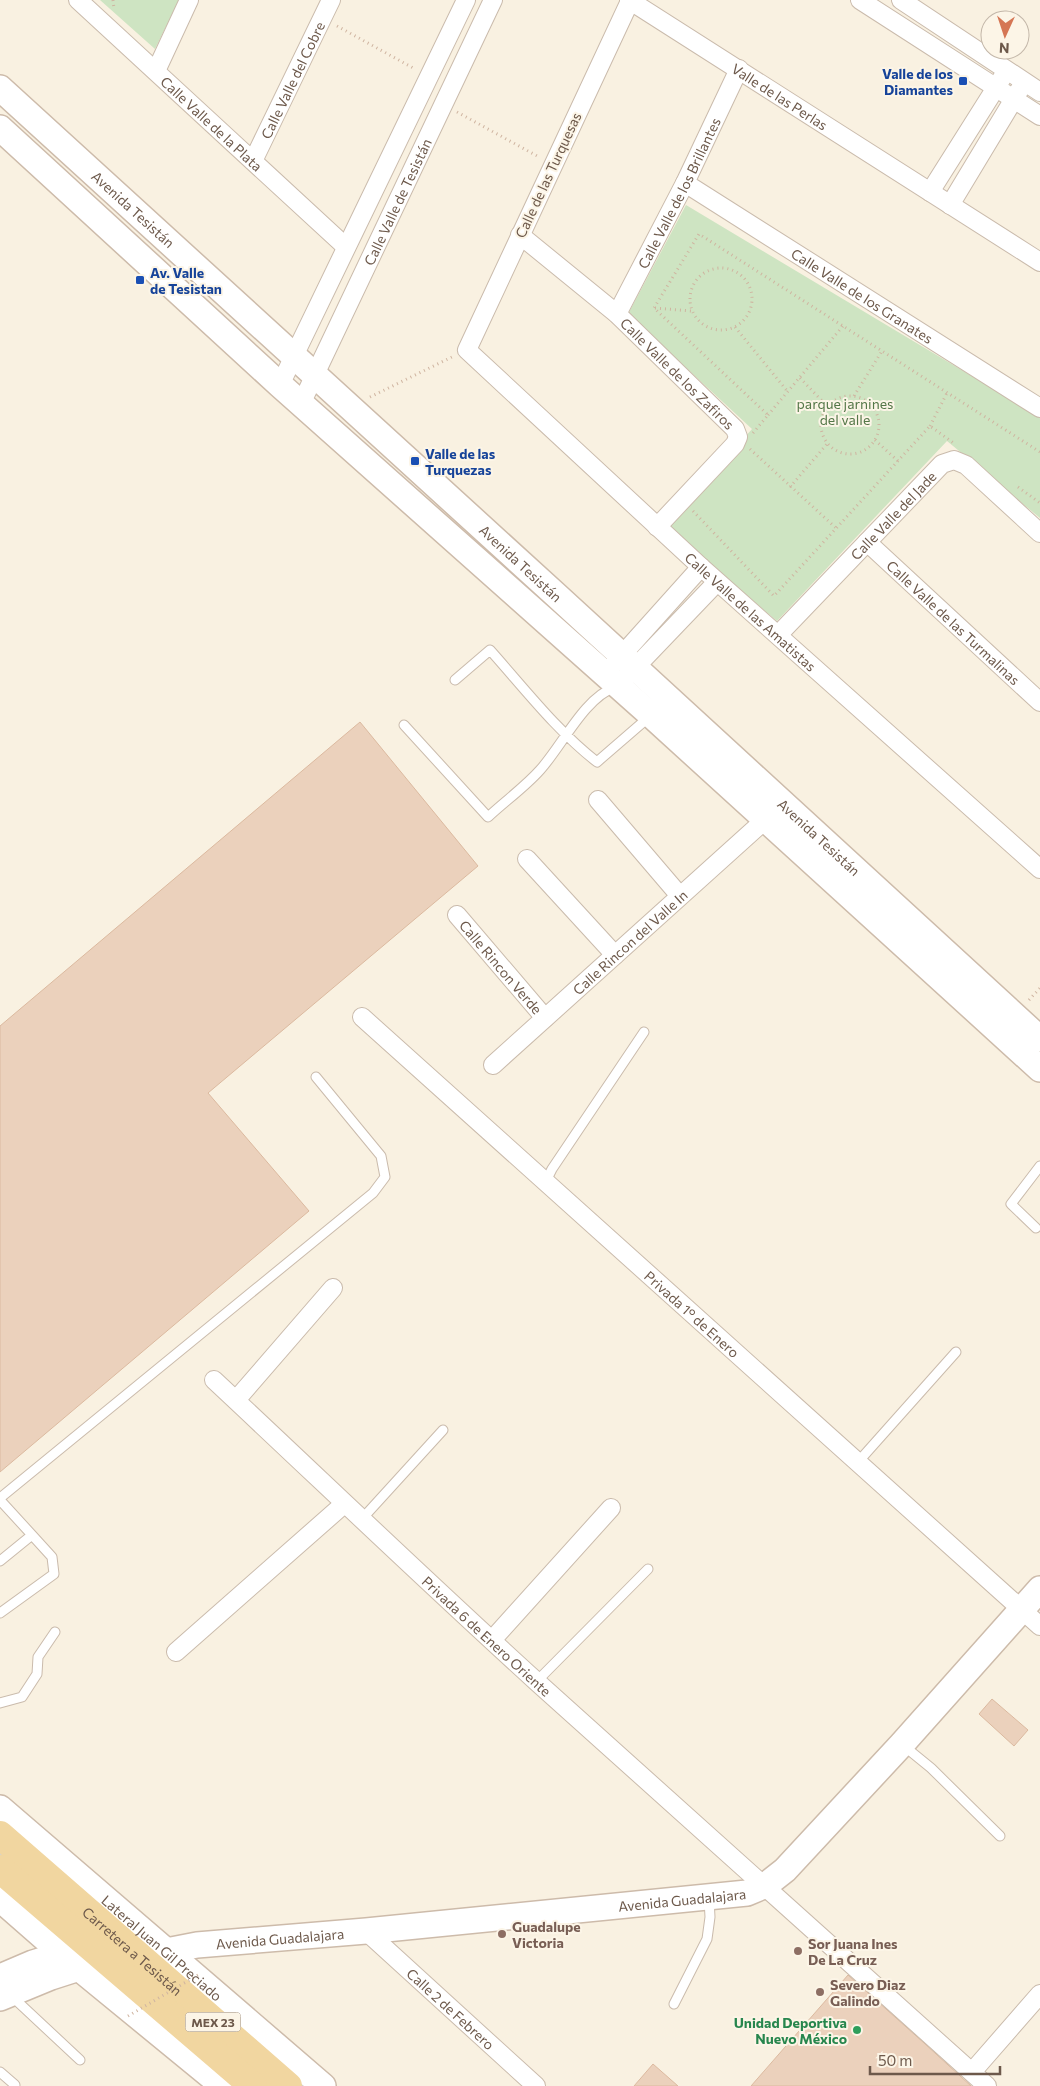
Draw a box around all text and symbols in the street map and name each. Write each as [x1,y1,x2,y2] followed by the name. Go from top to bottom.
[980,10,1030,60] north arrow
[257,19,328,141] street label: Calle Valle del Cobre
[999,40,1010,57] text: N
[729,59,831,133] street label: Valle de las Perlas
[882,65,953,98] place label: Valle de los Diamantes
[158,72,266,174] street label: Calle Valle de la Plata
[957,75,969,87] marker: Valle de los Diamantes
[511,110,585,240] street label: Calle de las Turquesas
[634,115,723,271] street label: Calle Valle de los Brillantes
[360,136,435,268] street label: Calle Valle de Tesistán
[89,167,178,251] street label: Avenida Tesistán
[788,244,936,347] street label: Calle Valle de los Granates
[150,264,222,297] place label: Av. Valle de Tesistan
[134,274,146,286] marker: Av. Valle de Tesistan
[617,314,738,433] street label: Calle Valle de los Zafiros
[797,395,893,428] park label: parque jarnines del valle
[425,445,496,478] place label: Valle de las Turquezas
[409,455,421,467] marker: Valle de las Turquezas
[847,467,939,563] street label: Calle Valle del Jade
[476,521,566,605] street label: Avenida Tesistán
[682,548,820,674] street label: Calle Valle de las Amatistas
[883,556,1024,688] street label: Calle Valle de las Turmalinas
[775,795,864,879] street label: Avenida Tesistán
[569,886,690,998] street label: Calle Rincon del Valle In
[456,916,546,1017] street label: Calle Rincon Verde
[641,1267,743,1361] street label: Privada 1° de Enero
[419,1572,555,1699] street label: Privada 6 de Enero Oriente
[617,1885,747,1914] street label: Avenida Guadalajara
[99,1891,226,2004] street label: Lateral Juan Gil Preciado
[79,1903,186,1999] street label: Carretera a Tesistán
[512,1918,581,1951] place label: Guadalupe Victoria
[215,1924,345,1952] street label: Avenida Guadalajara
[496,1928,508,1940] marker: Guadalupe Victoria
[808,1935,898,1968] place label: Sor Juana Ines De La Cruz
[792,1945,804,1957] marker: Sor Juana Ines De La Cruz
[404,1964,498,2053] street label: Calle 2 de Febrero
[830,1976,906,2009] place label: Severo Diaz Galindo
[814,1986,826,1998] marker: Severo Diaz Galindo
[186,2012,240,2031] road number: MEX 23
[734,2014,847,2047] place label: Unidad Deportiva Nuevo México
[851,2024,863,2036] marker: Unidad Deportiva Nuevo México
[870,2044,1000,2076] scale bar
[878,2051,912,2069] text: 50 m

